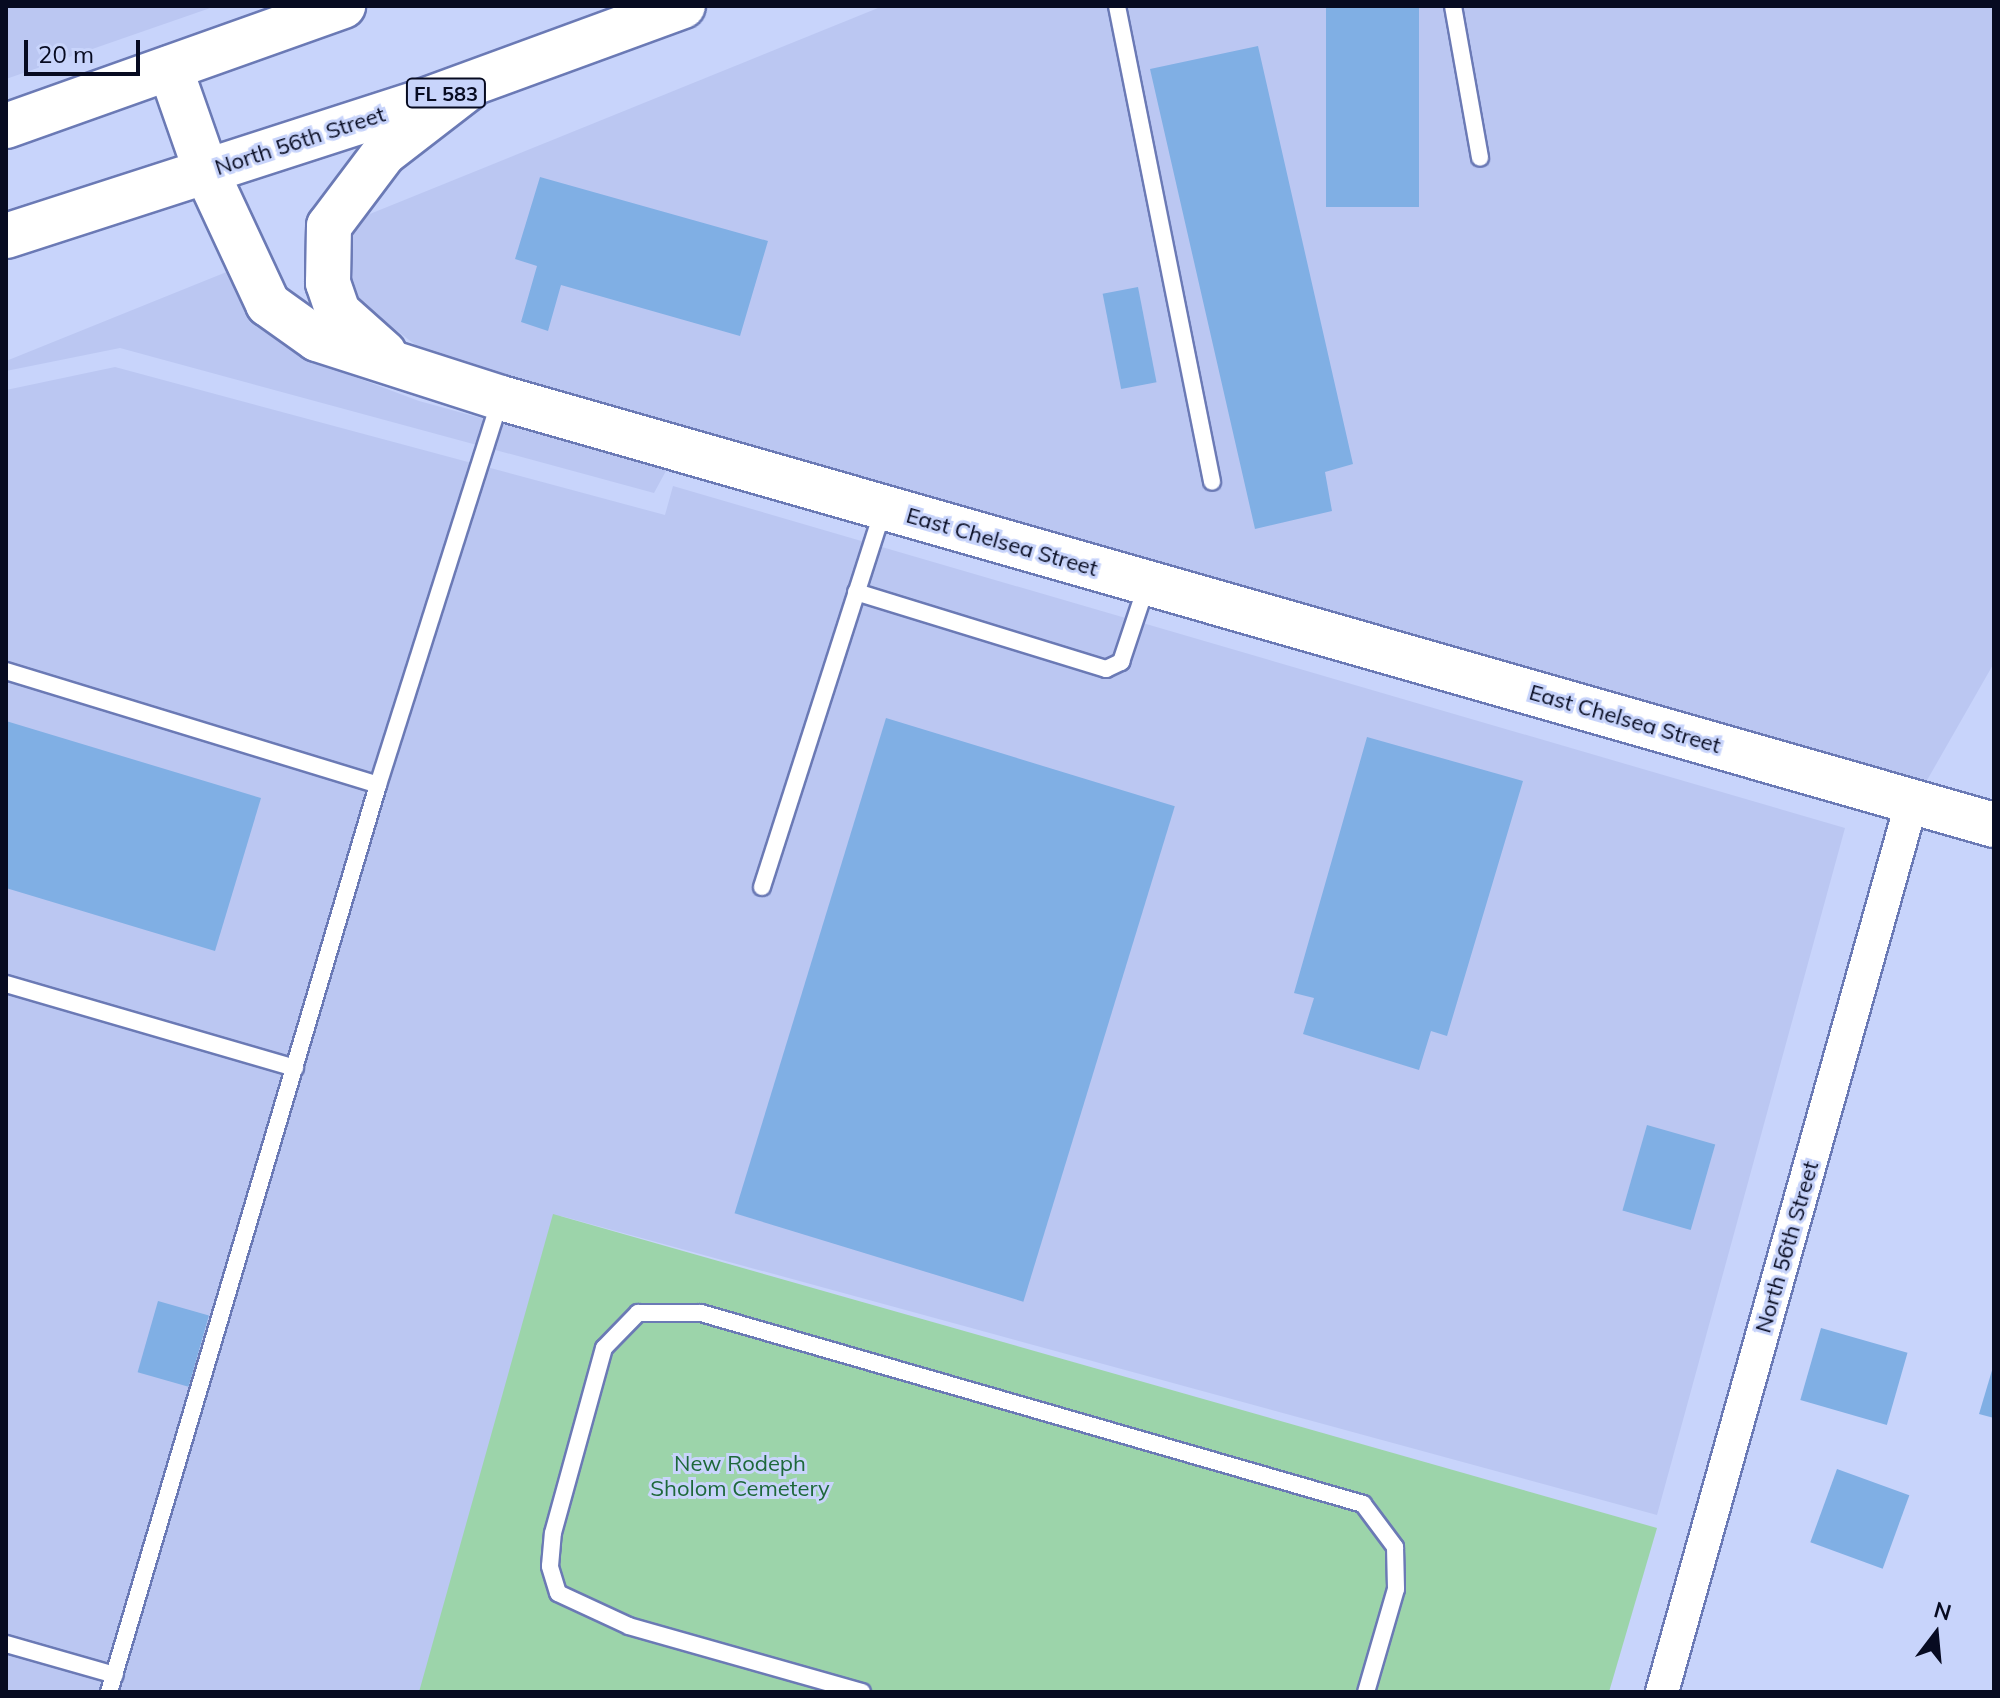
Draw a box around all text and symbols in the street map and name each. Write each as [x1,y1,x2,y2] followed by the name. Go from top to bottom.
[28,24,144,74] scale bar
[38,39,94,69] text: 20 m
[404,77,488,109] road number: FL 583
[212,101,388,181] street label: North 56th Street
[903,502,1101,582] street label: East Chelsea Street
[1526,679,1724,759] street label: East Chelsea Street
[1750,1158,1824,1336] street label: North 56th Street
[650,1450,830,1502] park label: New Rodeph Sholom Cemetery
[1896,1594,1976,1674] north arrow
[1931,1595,1954,1627] text: N

